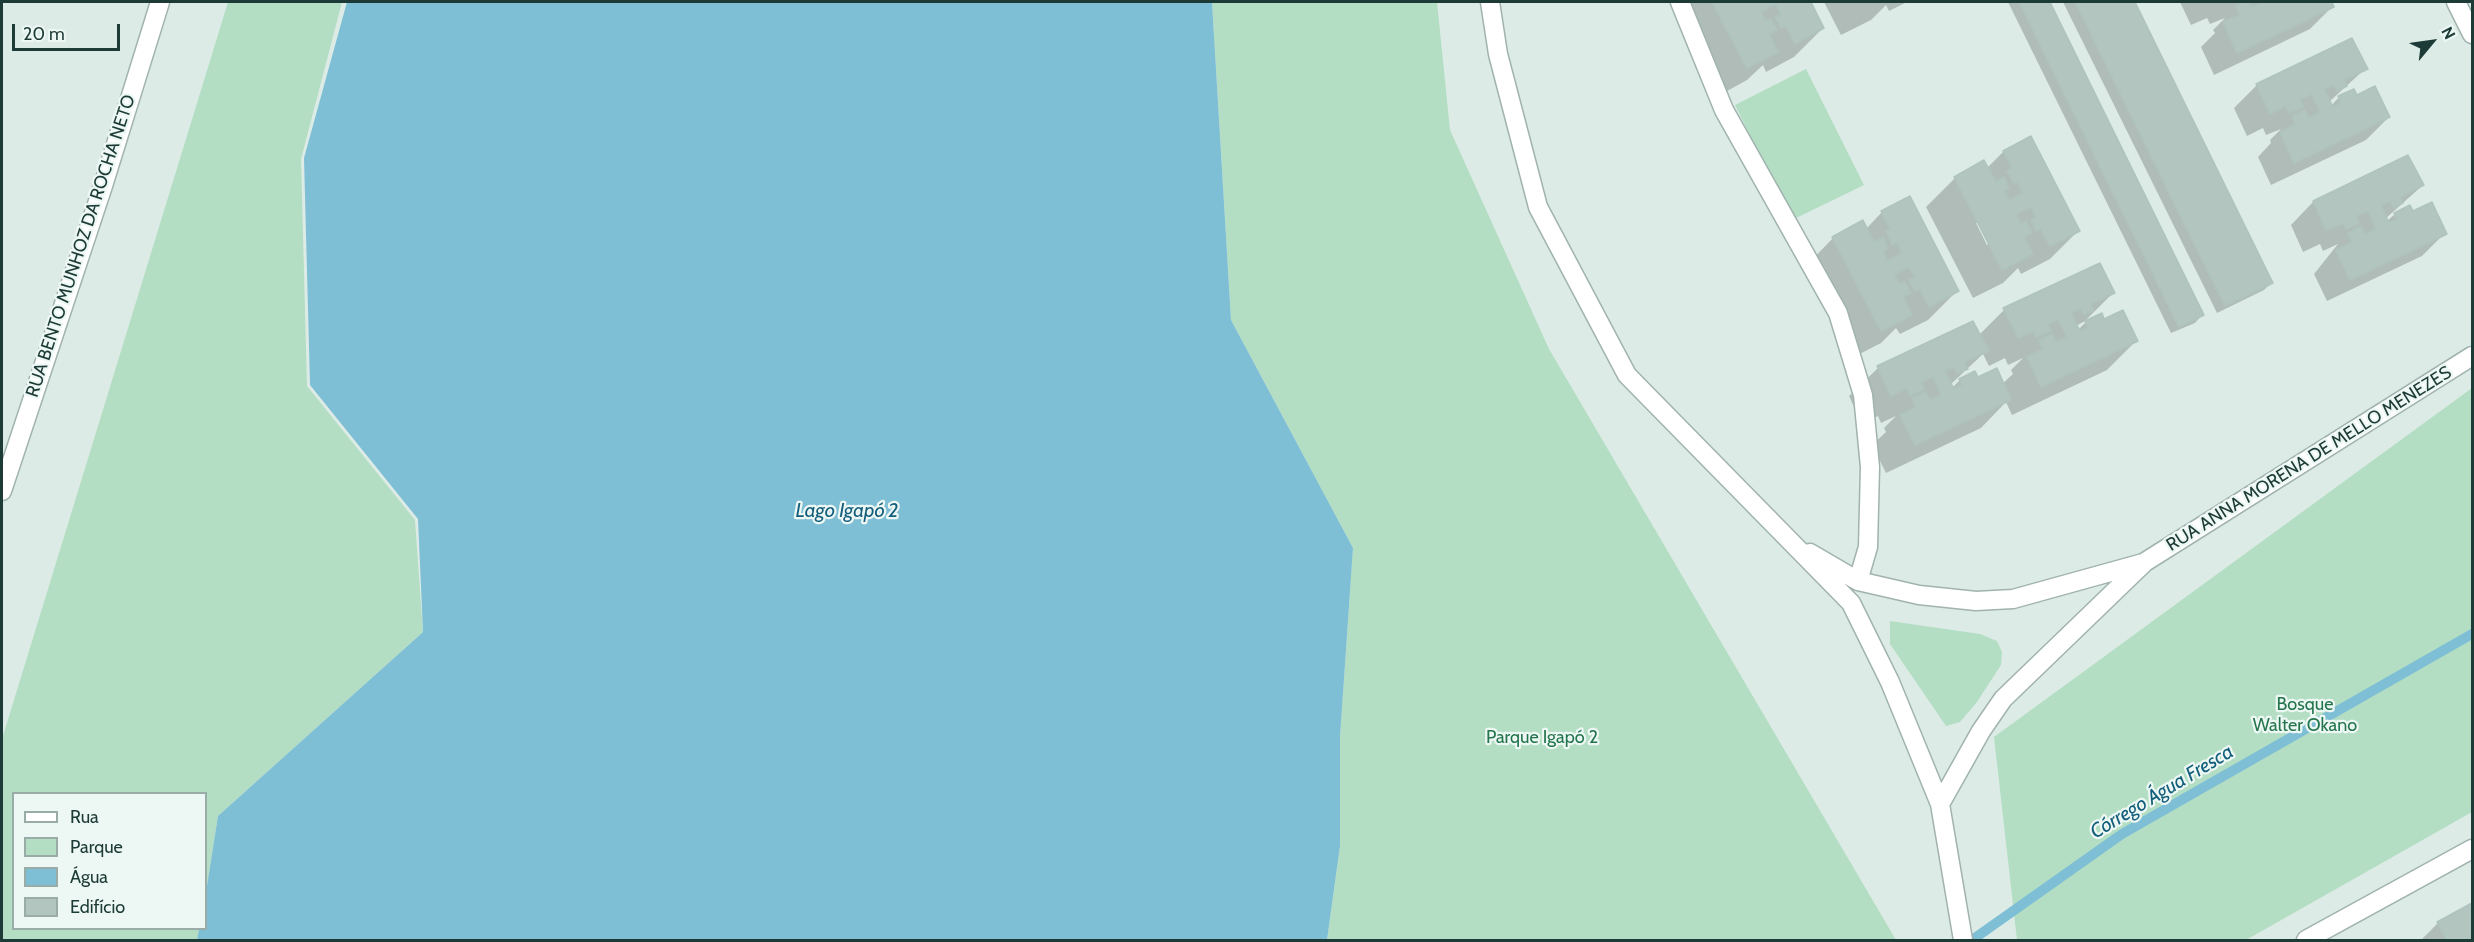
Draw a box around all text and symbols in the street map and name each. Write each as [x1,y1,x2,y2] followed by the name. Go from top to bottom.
[15,12,123,50] scale bar
[2402,12,2462,72] north arrow
[23,23,65,45] text: 20 m
[2437,23,2459,43] text: N
[22,92,140,400] street label: RUA BENTO MUNHOZ DA ROCHA NETO
[2163,362,2455,556] street label: RUA ANNA MORENA DE MELLO MENEZES
[795,499,899,523] water label: Lago Igapó 2
[2253,694,2357,736] park label: Bosque Walter Okano
[1486,727,1598,749] park label: Parque Igapó 2
[2086,740,2238,844] water label: Córrego Água Fresca
[12,792,207,930] legend
[70,806,99,828] text: Rua
[70,836,123,858] text: Parque
[70,866,108,888] text: Água
[70,896,125,918] text: Edifício

